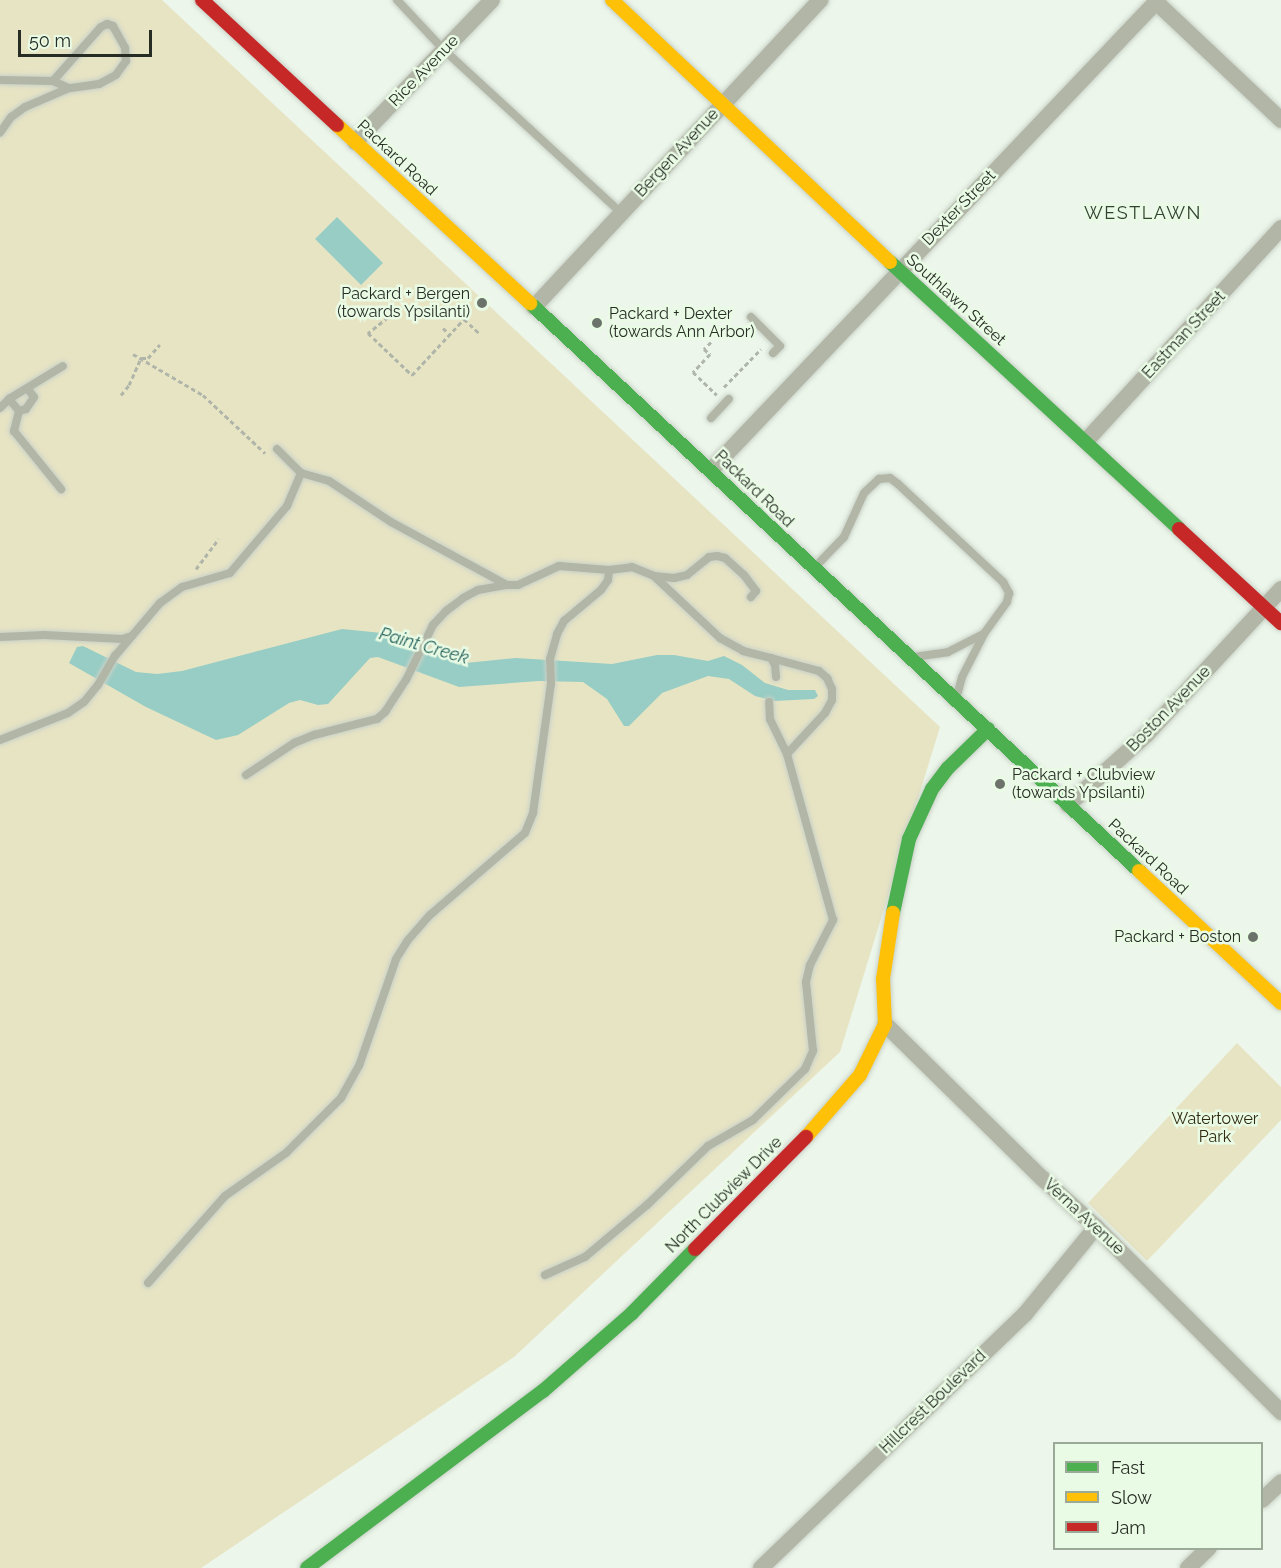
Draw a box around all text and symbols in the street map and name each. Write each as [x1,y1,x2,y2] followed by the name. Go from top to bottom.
[21,18,154,56] scale bar
[29,30,71,51] text: 50 m
[385,31,463,111] street label: Rice Avenue
[631,105,723,201] street label: Bergen Avenue
[353,116,441,200] street label: Packard Road
[918,166,1000,250] street label: Dexter Street
[1084,202,1202,224] district label: WESTLAWN
[902,250,1010,350] street label: Southlawn Street
[337,284,470,322] place label: Packard + Bergen (towards Ypsilanti)
[1139,287,1229,383] street label: Eastman Street
[475,296,489,310] marker: Packard + Bergen (towards Ypsilanti)
[609,304,756,342] place label: Packard + Dexter (towards Ann Arbor)
[590,316,604,330] marker: Packard + Dexter (towards Ann Arbor)
[711,447,797,531] street label: Packard Road
[377,623,471,669] water label: Paint Creek
[1123,662,1215,756] street label: Boston Avenue
[1012,765,1155,803] place label: Packard + Clubview (towards Ypsilanti)
[993,777,1007,791] marker: Packard + Clubview (towards Ypsilanti)
[1104,815,1192,899] street label: Packard Road
[1114,927,1241,947] place label: Packard + Boston
[1246,930,1260,944] marker: Packard + Boston
[1172,1109,1258,1147] park label: Watertower Park
[662,1133,786,1257] street label: North Clubview Drive
[1040,1175,1128,1259] street label: Verna Avenue
[876,1346,990,1458] street label: Hillcrest Boulevard
[1053,1442,1263,1550] legend
[1111,1457,1145,1478] text: Fast
[1111,1487,1152,1508] text: Slow
[1111,1517,1146,1538] text: Jam

